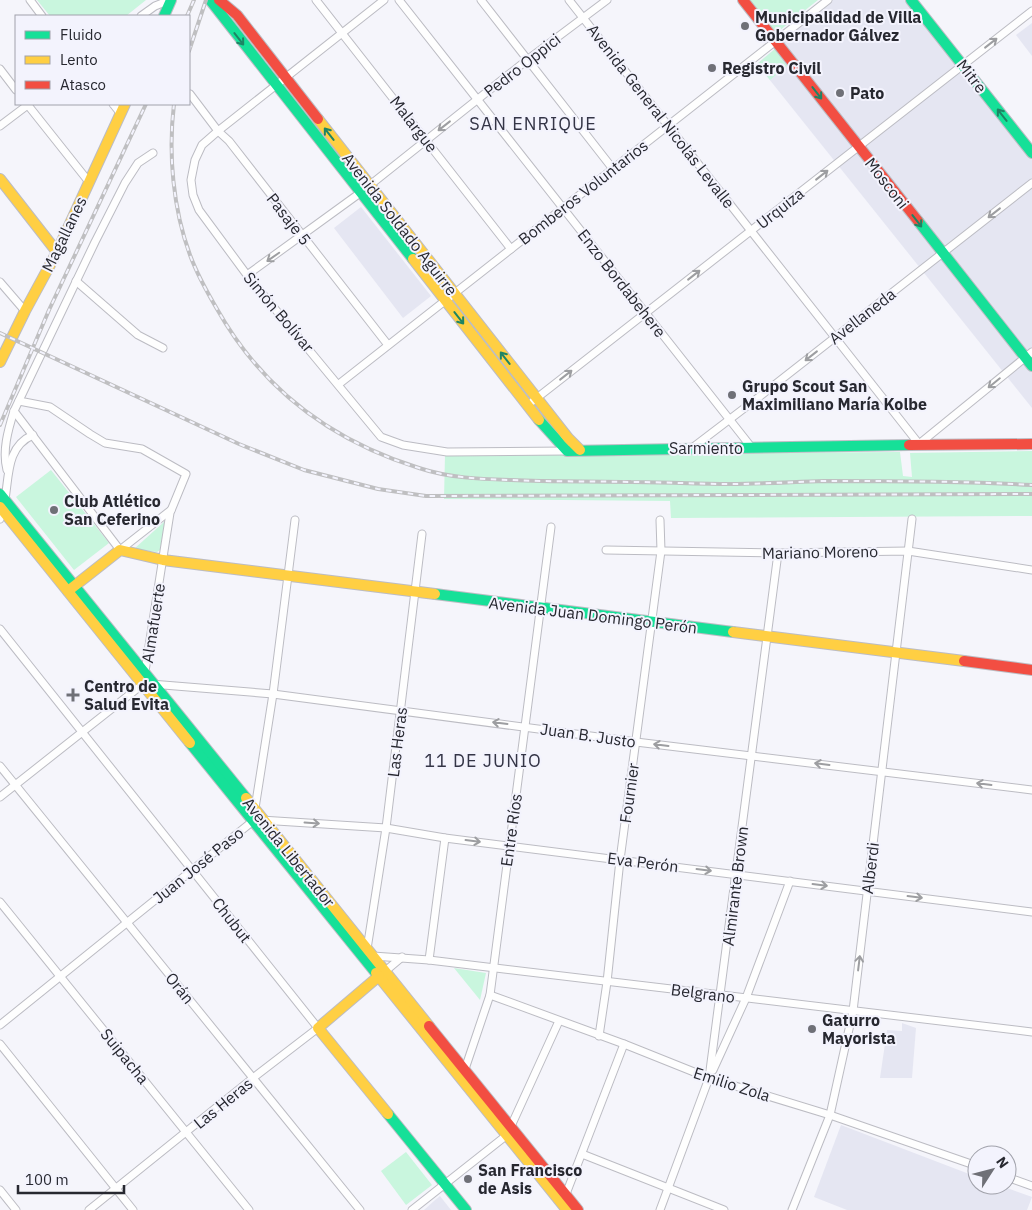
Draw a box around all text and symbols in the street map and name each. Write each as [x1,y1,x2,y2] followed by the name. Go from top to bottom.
[755,7,921,45] place label: Municipalidad de Villa Gobernador Gálvez
[15,15,190,105] legend
[583,20,739,212] street label: Avenida General Nicolás Levalle
[739,20,751,32] marker: Municipalidad de Villa Gobernador Gálvez
[60,25,102,44] text: Fluido
[480,29,564,101] street label: Pedro Oppici
[234,32,245,45] one-way arrow
[984,37,997,48] one-way arrow
[60,50,98,69] text: Lento
[953,55,991,97] street label: Mitre
[722,58,821,78] place label: Registro Civil
[706,62,718,74] marker: Registro Civil
[60,75,106,94] text: Atasco
[850,83,884,103] place label: Pato
[811,86,822,99] one-way arrow
[834,87,846,99] marker: Pato
[386,92,442,156] street label: Malargue
[996,109,1007,122] one-way arrow
[469,112,597,135] district label: SAN ENRIQUE
[438,121,451,132] one-way arrow
[324,128,335,141] one-way arrow
[514,135,652,249] street label: Bomberos Voluntarios
[338,149,462,300] street label: Avenida Soldado Aguirre
[861,153,913,213] street label: Mosconi
[815,170,828,181] one-way arrow
[752,183,808,233] street label: Urquiza
[262,189,316,249] street label: Pasaje 5
[37,193,91,275] street label: Magallanes
[988,207,1001,218] one-way arrow
[912,214,923,227] one-way arrow
[574,225,671,341] street label: Enzo Bordabehere
[266,252,280,262] one-way arrow
[240,268,319,356] street label: Simón Bolívar
[687,270,700,281] one-way arrow
[825,283,900,348] street label: Avellaneda
[453,311,464,324] one-way arrow
[805,351,818,362] one-way arrow
[500,352,511,365] one-way arrow
[559,370,572,381] one-way arrow
[742,376,927,414] place label: Grupo Scout San Maximiliano María Kolbe
[988,377,1001,388] one-way arrow
[726,389,738,401] marker: Grupo Scout San Maximiliano María Kolbe
[669,438,743,458] street label: Sarmiento
[64,491,161,529] place label: Club Atlético San Ceferino
[48,504,60,516] marker: Club Atlético San Ceferino
[762,541,878,563] street label: Mariano Moreno
[137,581,169,664] street label: Almafuerte
[488,592,698,638] street label: Avenida Juan Domingo Perón
[84,676,169,714] place label: Centro de Salud Evita
[66,688,80,702] marker: Centro de Salud Evita
[383,706,411,778] street label: Las Heras
[492,718,508,728] one-way arrow
[539,718,637,752] street label: Juan B. Justo
[653,740,669,750] one-way arrow
[424,749,542,772] district label: 11 DE JUNIO
[815,759,831,769] one-way arrow
[615,762,643,824] street label: Fournier
[976,779,992,789] one-way arrow
[496,792,526,868] street label: Entre Ríos
[239,793,339,911] street label: Avenida Libertador
[304,819,320,828] one-way arrow
[149,822,247,908] street label: Juan José Paso
[718,825,752,947] street label: Almirante Brown
[465,836,481,846] one-way arrow
[857,841,883,895] street label: Alberdi
[606,848,680,876] street label: Eva Perón
[696,865,712,875] one-way arrow
[811,880,827,890] one-way arrow
[907,892,923,902] one-way arrow
[208,893,256,947] street label: Chubut
[854,955,864,971] one-way arrow
[161,968,199,1008] street label: Orán
[670,979,736,1007] street label: Belgrano
[822,1010,896,1048] place label: Gaturro Mayorista
[806,1023,818,1035] marker: Gaturro Mayorista
[96,1024,154,1088] street label: Suipacha
[691,1062,773,1106] street label: Emilio Zola
[189,1073,257,1133] street label: Las Heras
[967,1145,1017,1195] north arrow
[992,1153,1013,1172] text: N
[478,1160,582,1198] place label: San Francisco de Asis
[18,1162,124,1194] scale bar
[25,1170,69,1189] text: 100 m
[462,1173,474,1185] marker: San Francisco de Asis

